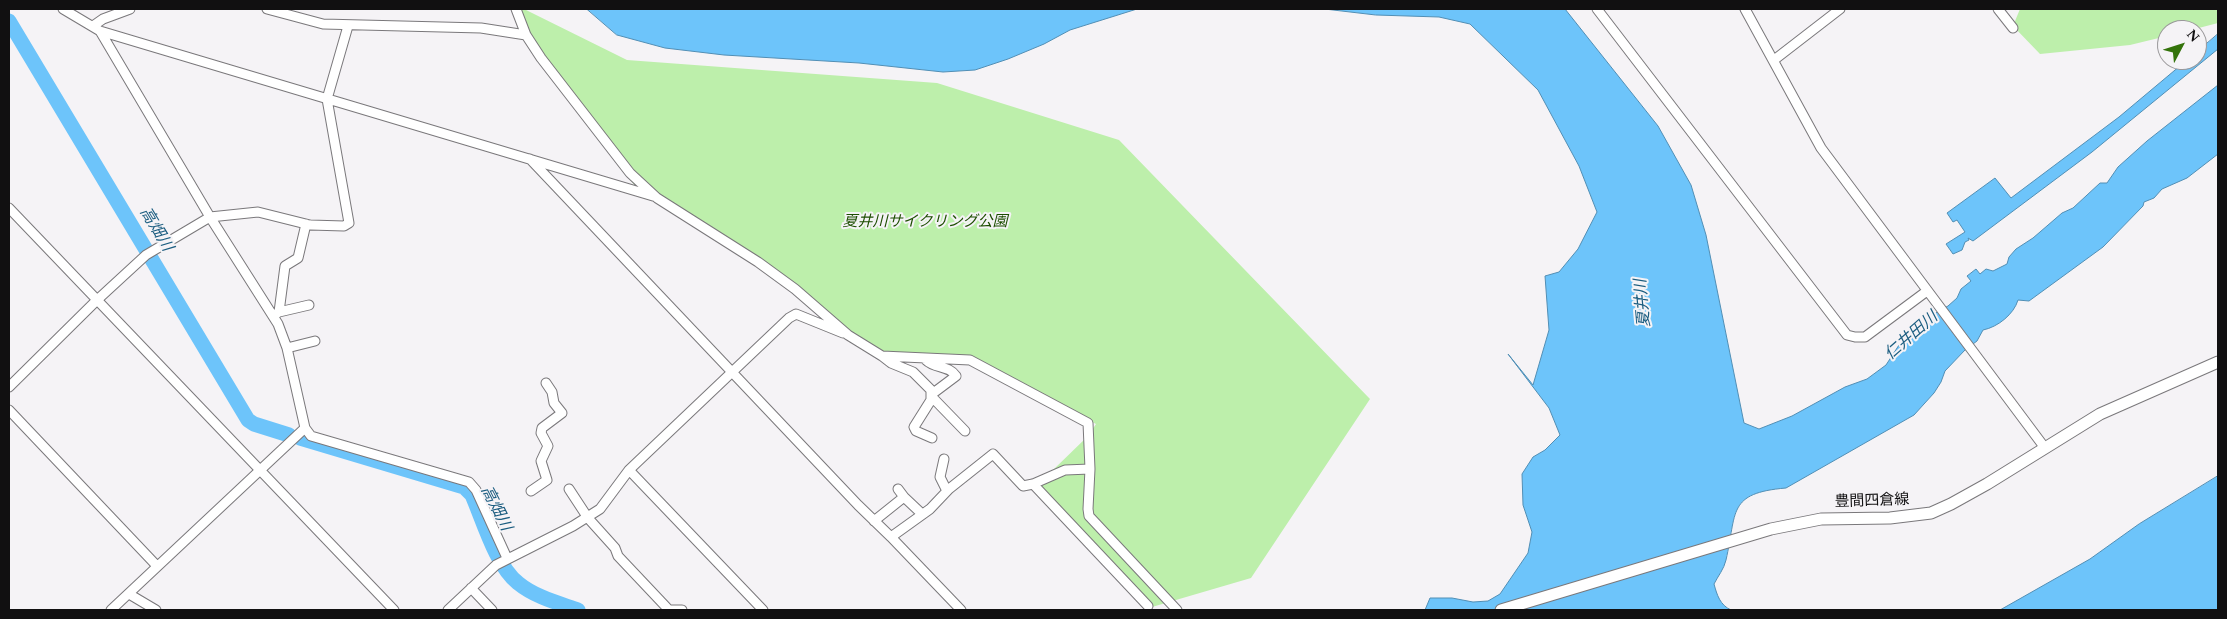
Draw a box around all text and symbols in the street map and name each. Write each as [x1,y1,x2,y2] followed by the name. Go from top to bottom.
[2157,20,2207,70] north arrow
[2181,25,2205,47] text: N
[134,204,176,256] water label: 高畑川
[843,214,1007,232] park label: 夏井川サイクリング公園
[1632,278,1656,328] water label: 夏井川
[1882,309,1942,365] water label: 仁井田川
[476,483,514,535] water label: 高畑川
[1834,492,1910,512] street label: 豊間四倉線

